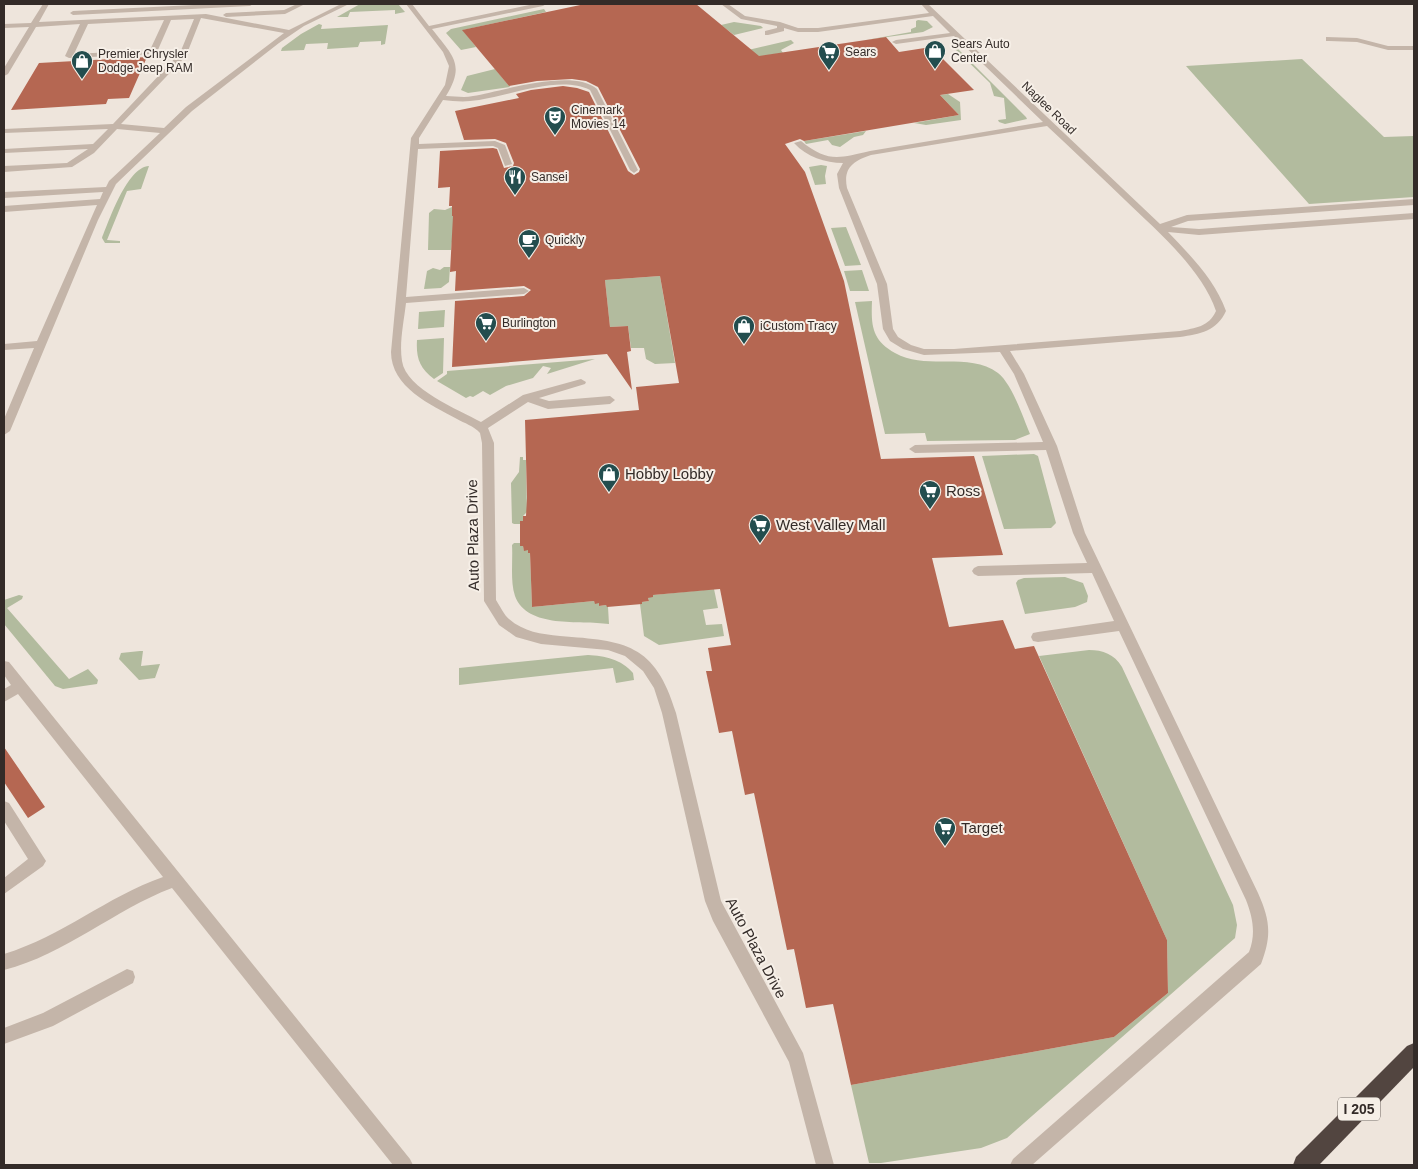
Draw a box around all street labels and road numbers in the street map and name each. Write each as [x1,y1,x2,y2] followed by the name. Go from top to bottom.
[1019,79,1079,137] street label: Naglee Road
[463,479,482,591] street label: Auto Plaza Drive
[723,894,790,1001] street label: Auto Plaza Drive
[1338,1098,1380,1120] road number: I 205

